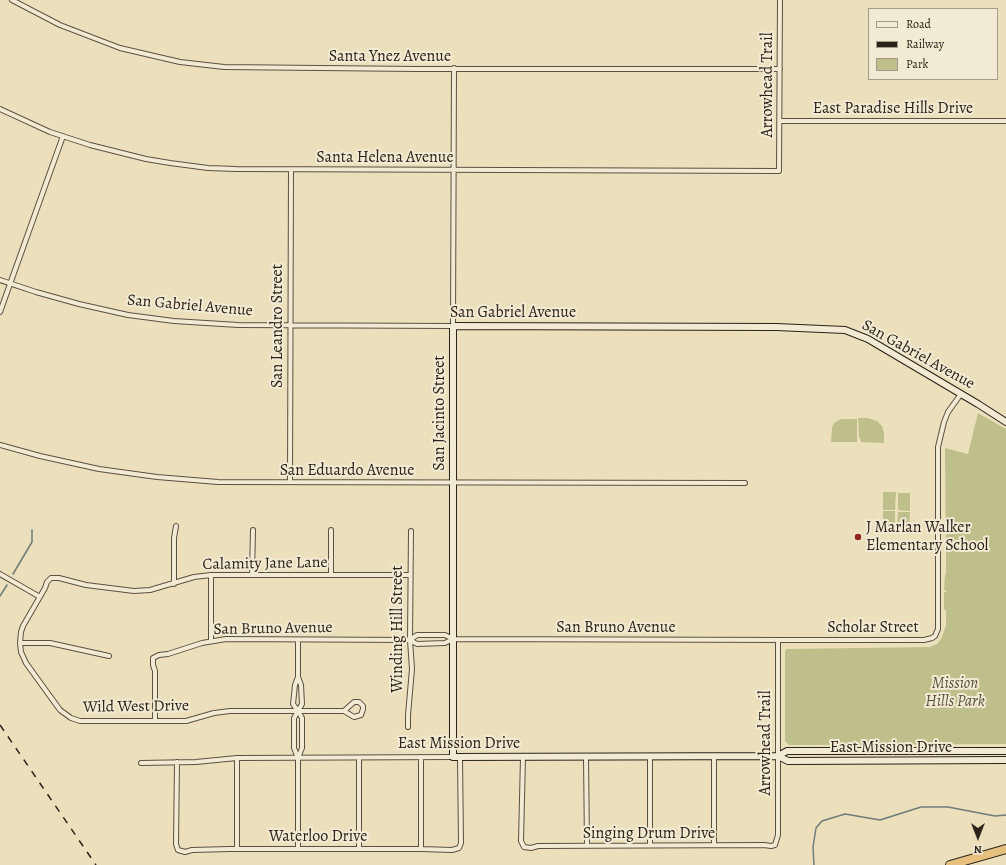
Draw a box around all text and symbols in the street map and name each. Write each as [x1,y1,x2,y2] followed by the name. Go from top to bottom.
[868,8,998,80] legend
[906,16,931,32] text: Road
[758,32,778,138] street label: Arrowhead Trail
[906,36,944,52] text: Railway
[329,47,451,67] street label: Santa Ynez Avenue
[906,56,929,72] text: Park
[813,99,973,119] street label: East Paradise Hills Drive
[316,148,454,168] street label: Santa Helena Avenue
[268,264,288,388] street label: San Leandro Street
[126,291,254,321] street label: San Gabriel Avenue
[450,303,576,323] street label: San Gabriel Avenue
[858,316,978,394] street label: San Gabriel Avenue
[430,355,450,471] street label: San Jacinto Street
[280,461,414,481] street label: San Eduardo Avenue
[866,518,989,556] place label: J Marlan Walker Elementary School
[853,532,863,542] marker: J Marlan Walker Elementary School
[202,553,328,575] street label: Calamity Jane Lane
[388,565,408,693] street label: Winding Hill Street
[213,618,333,640] street label: San Bruno Avenue
[556,618,676,638] street label: San Bruno Avenue
[827,618,919,638] street label: Scholar Street
[925,674,985,712] park label: Mission Hills Park
[756,690,776,796] street label: Arrowhead Trail
[83,696,189,718] street label: Wild West Drive
[398,734,520,754] street label: East Mission Drive
[830,738,952,758] street label: East Mission Drive
[958,817,998,857] north arrow
[583,824,715,844] street label: Singing Drum Drive
[269,827,367,847] street label: Waterloo Drive
[974,842,982,857] text: N

